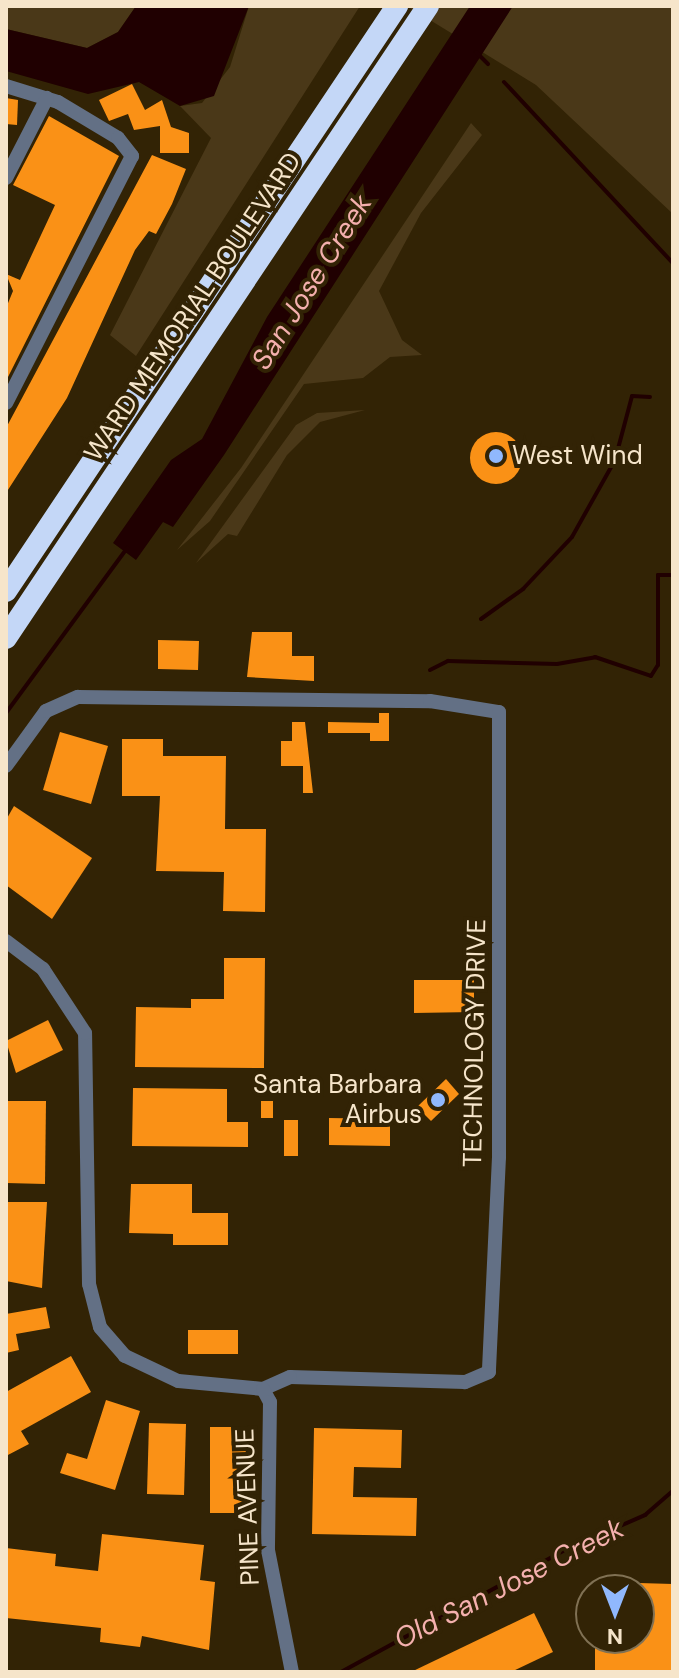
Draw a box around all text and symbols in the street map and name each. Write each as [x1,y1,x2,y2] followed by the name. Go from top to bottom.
[78,147,308,467] street label: WARD MEMORIAL BOULEVARD
[245,188,379,376] water label: San Jose Creek
[512,440,643,472] place label: West Wind
[487,447,505,465] marker: West Wind
[457,919,493,1167] street label: TECHNOLOGY DRIVE
[253,1069,422,1130] place label: Santa Barbara Airbus
[429,1091,447,1109] marker: Santa Barbara Airbus
[230,1428,266,1586] street label: PINE AVENUE
[388,1512,630,1656] water label: Old San Jose Creek
[575,1574,655,1654] north arrow
[607,1622,623,1651] text: N

